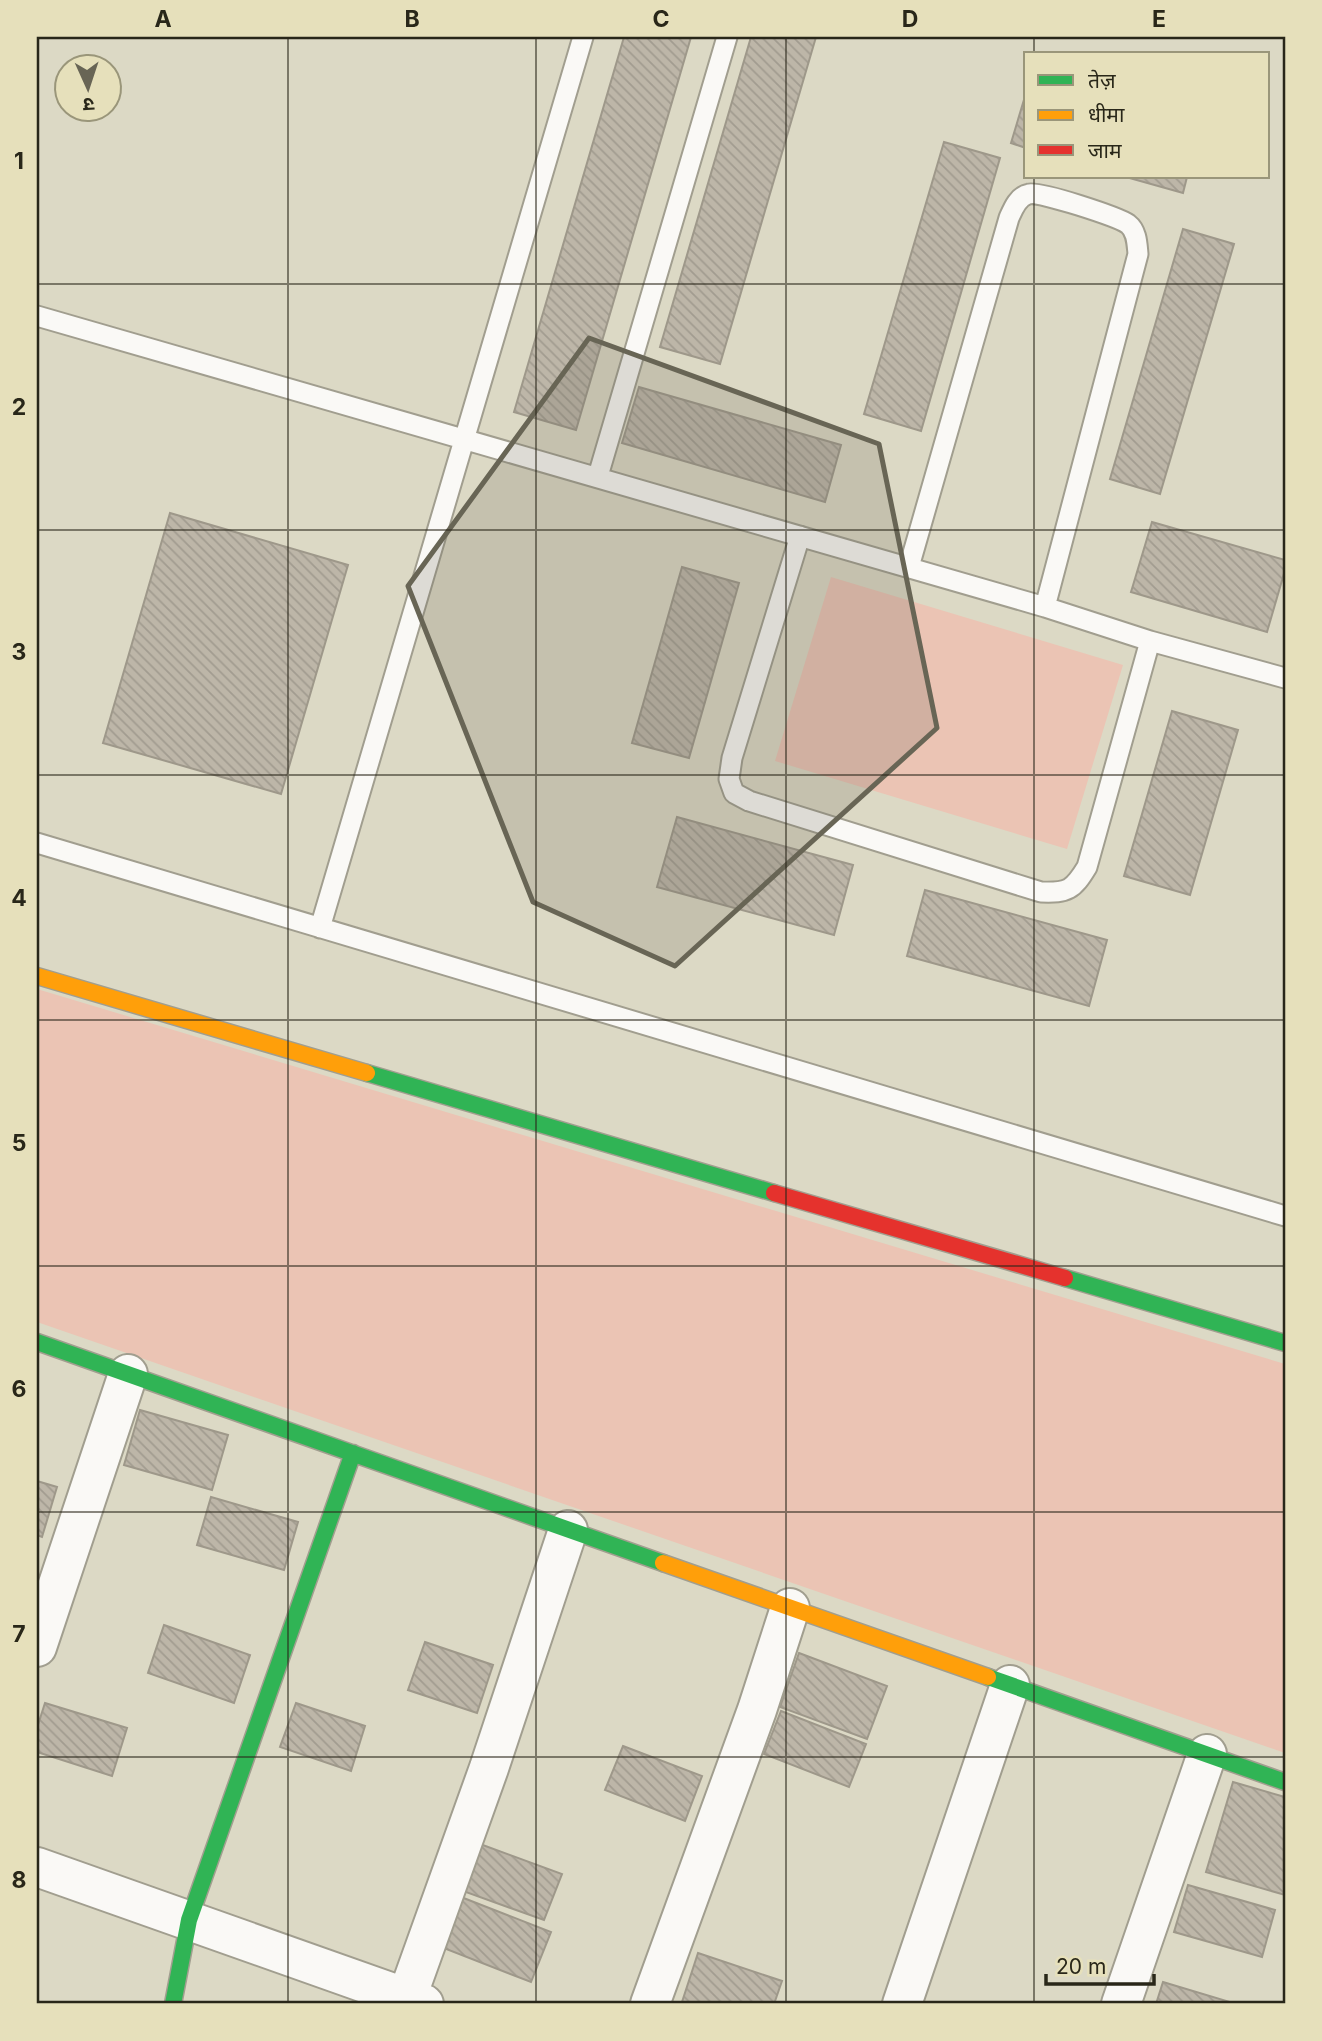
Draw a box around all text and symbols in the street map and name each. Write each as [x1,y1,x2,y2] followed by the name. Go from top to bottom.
[154,5,172,33] text: A
[404,5,420,33] text: B
[652,5,670,33] text: C
[902,5,918,33] text: D
[1152,5,1166,33] text: E
[52,52,122,122] north arrow
[1024,52,1270,178] legend
[1088,68,1116,93] text: तेज़
[82,93,95,116] text: उ
[1088,102,1125,127] text: धीमा
[1088,138,1122,163] text: जाम
[14,147,24,175] text: 1
[12,393,26,421] text: 2
[12,638,26,666] text: 3
[11,884,27,912] text: 4
[12,1129,26,1157] text: 5
[12,1375,26,1403] text: 6
[12,1620,26,1648] text: 7
[12,1866,26,1894] text: 8
[1046,1943,1154,1987] scale bar
[1056,1954,1106,1979] text: 20 m

